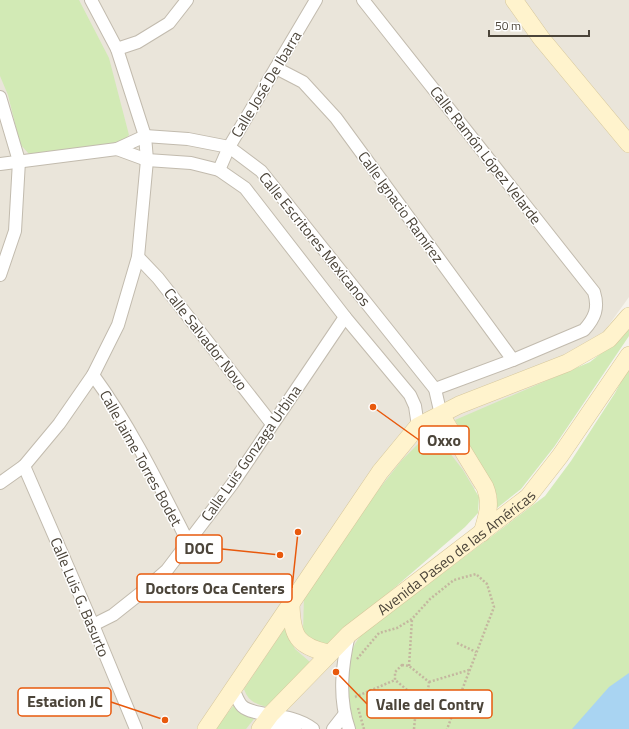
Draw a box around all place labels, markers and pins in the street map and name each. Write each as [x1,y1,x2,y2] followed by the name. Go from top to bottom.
[419,426,469,454] callout: Oxxo
[176,535,222,563] callout: DOC
[137,574,292,602] callout: Doctors Oca Centers
[18,688,111,716] callout: Estacion JC
[367,690,492,718] callout: Valle del Contry

